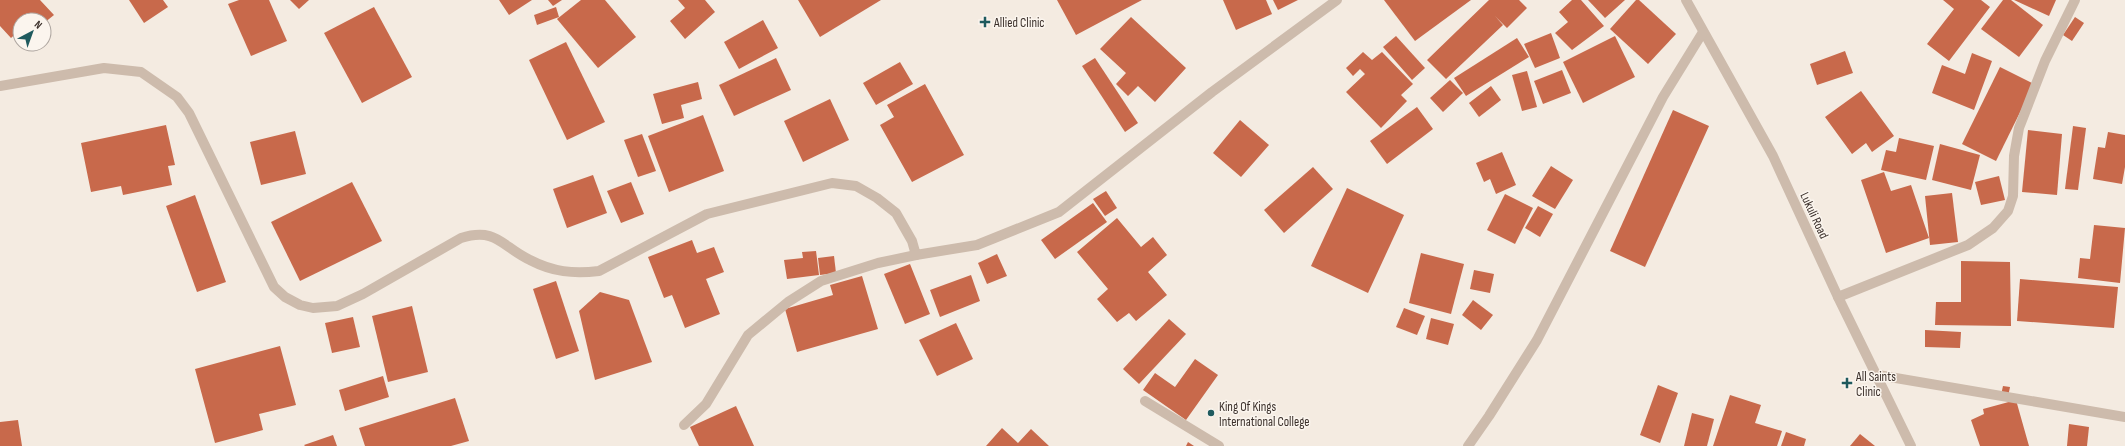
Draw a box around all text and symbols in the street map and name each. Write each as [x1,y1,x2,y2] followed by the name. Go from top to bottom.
[12,12,52,52] north arrow
[993,15,1045,31] place label: Allied Clinic
[979,16,991,28] marker: Allied Clinic
[32,18,45,32] text: N
[1796,190,1832,241] street label: Lukuli Road
[1855,369,1896,400] place label: All Saints Clinic
[1841,377,1853,389] marker: All Saints Clinic
[1219,399,1310,430] place label: King Of Kings International College
[1206,408,1216,418] marker: King Of Kings International College

